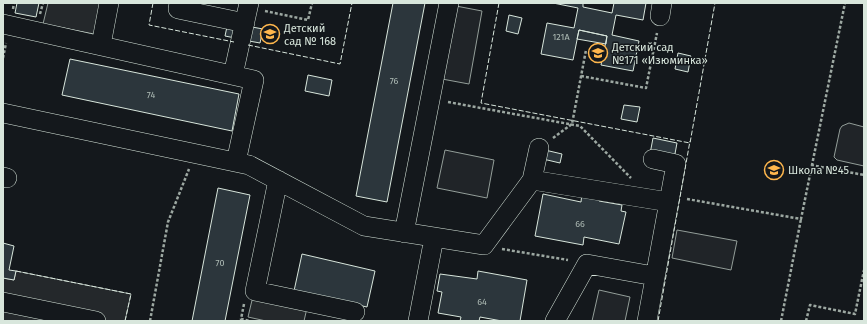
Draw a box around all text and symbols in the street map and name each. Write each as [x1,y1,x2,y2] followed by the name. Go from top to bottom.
[283,22,336,48] place label: Детский сад № 168
[259,23,281,45] school or university icon: Детский сад № 168
[552,32,570,42] house number: 121А
[611,41,708,67] place label: Детский сад №171 «Изюминка»
[587,42,609,64] school or university icon: Детский сад №171 «Изюминка»
[390,76,398,86] house number: 76
[147,90,155,100] house number: 74
[763,159,785,181] school or university icon: Школа №45
[788,164,849,177] place label: Школа №45
[575,219,585,229] house number: 66
[216,258,224,268] house number: 70
[477,297,487,307] house number: 64

